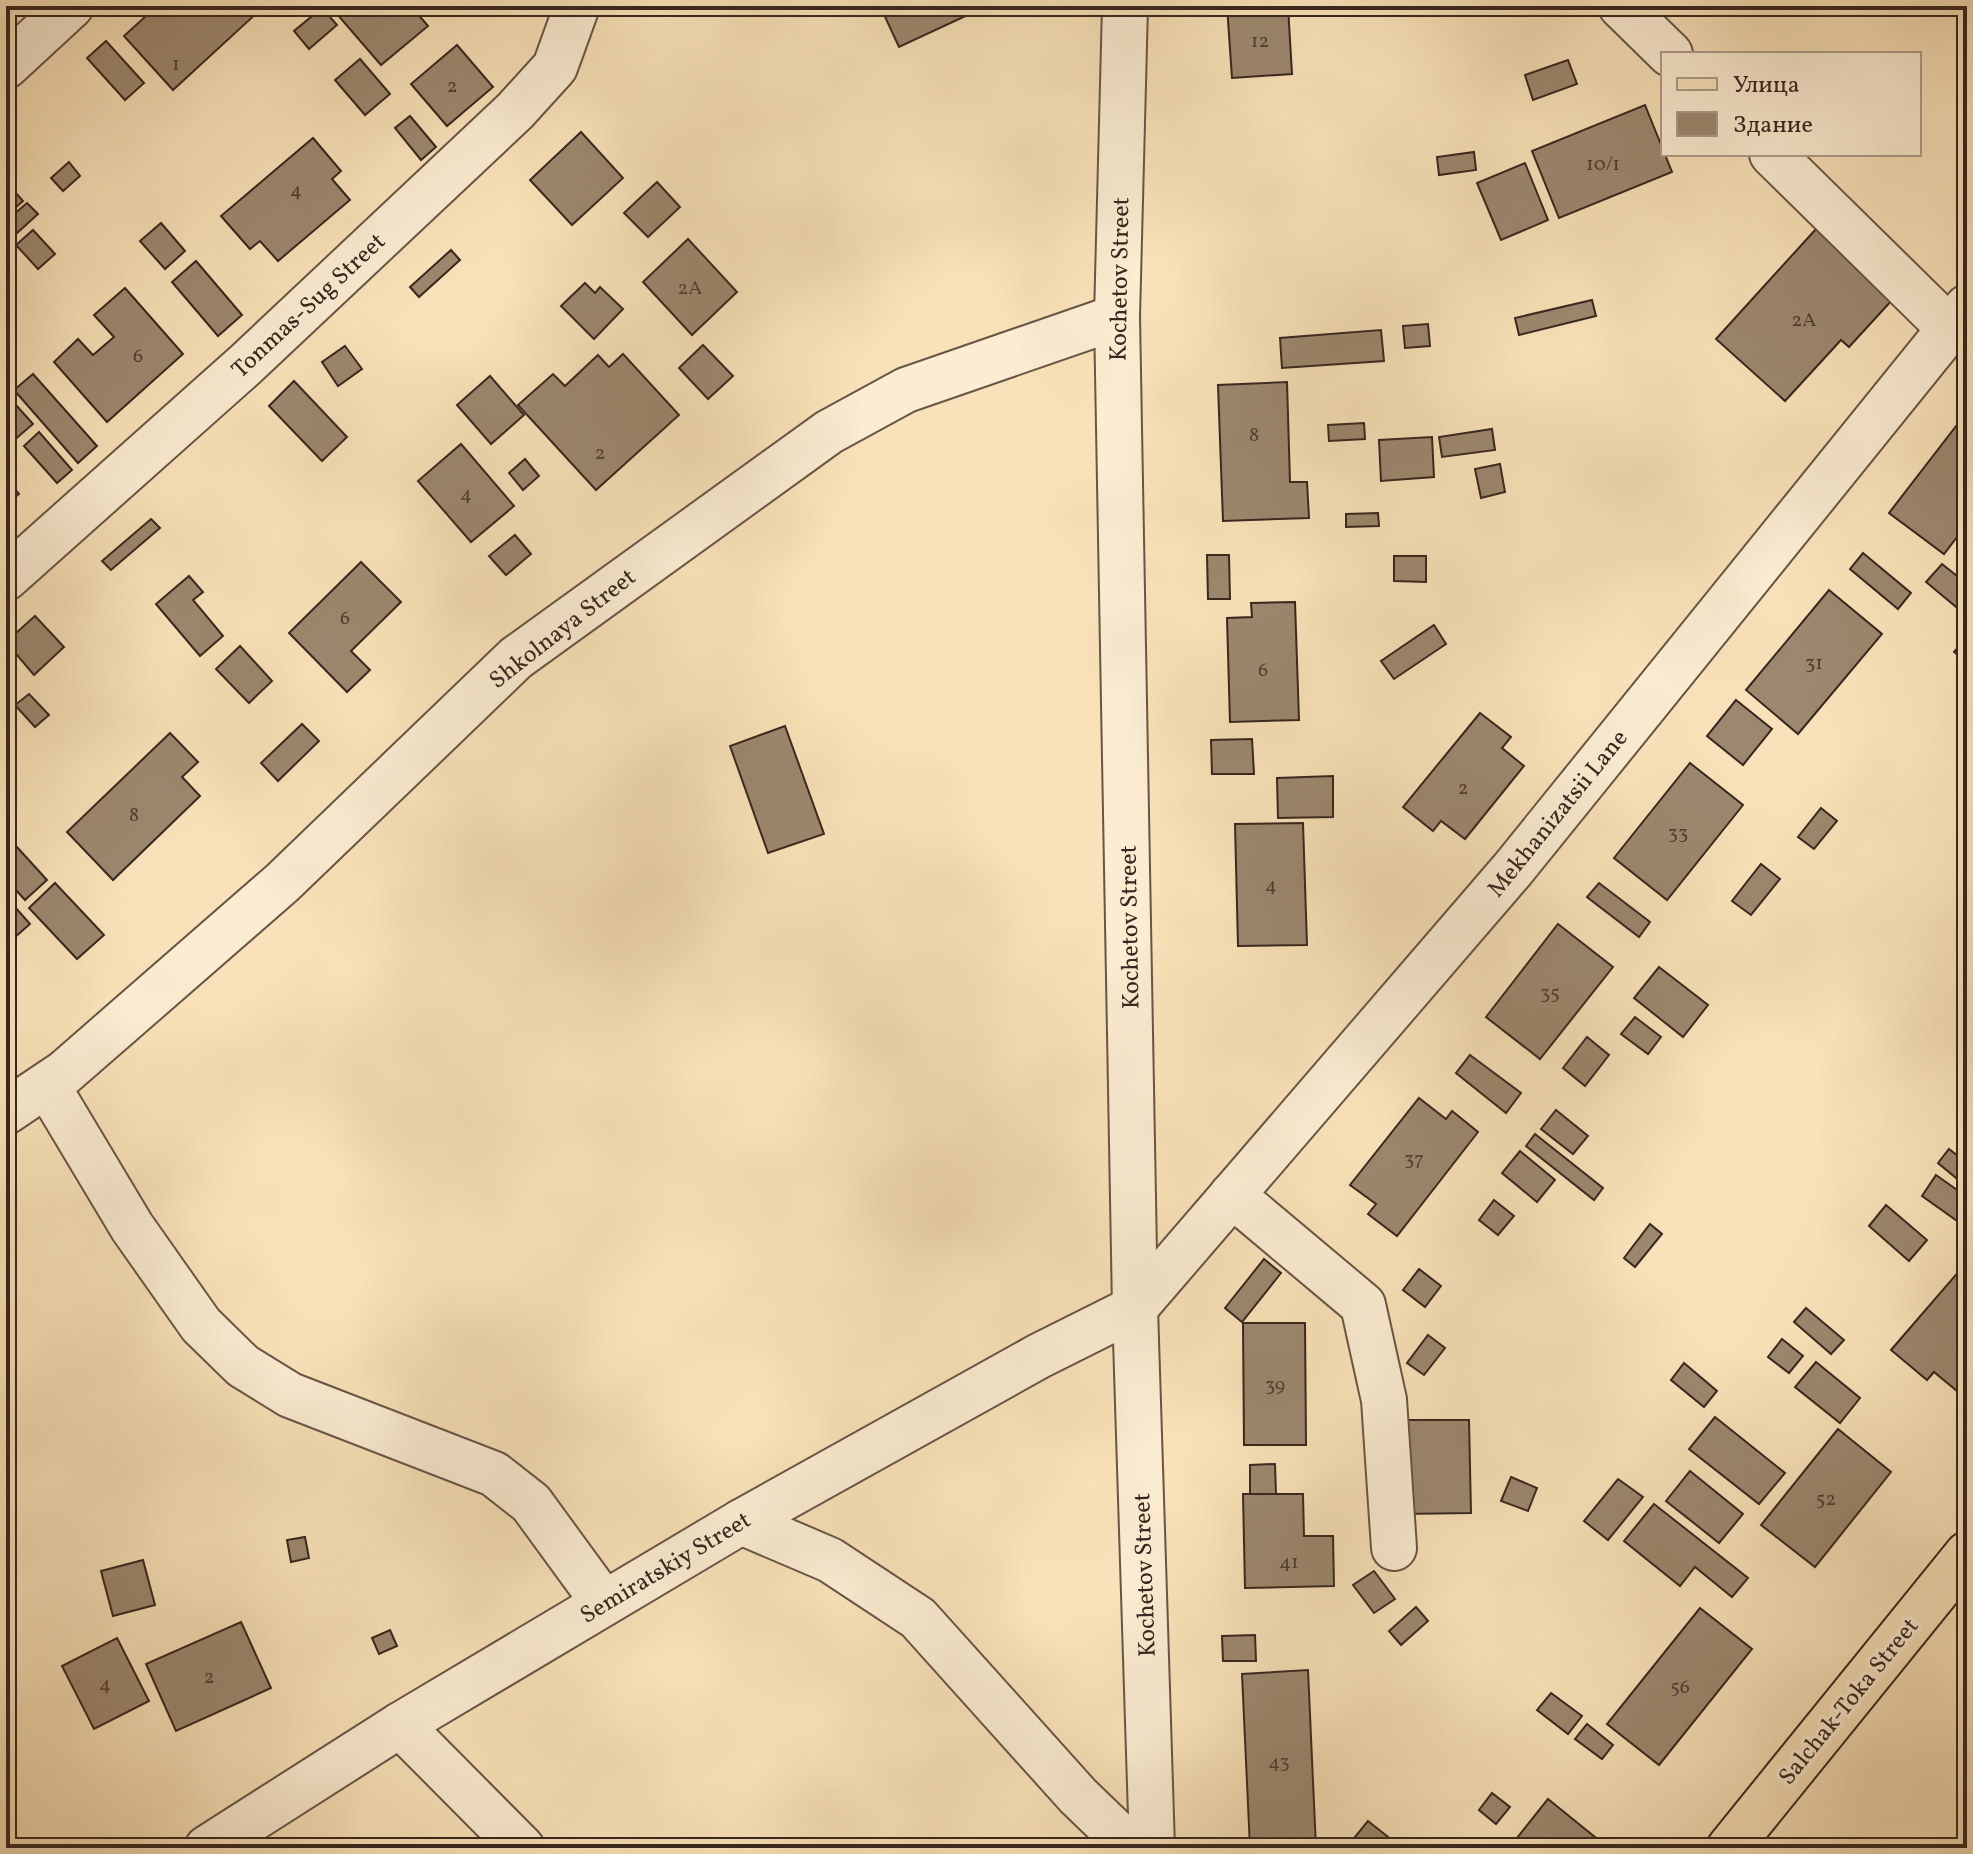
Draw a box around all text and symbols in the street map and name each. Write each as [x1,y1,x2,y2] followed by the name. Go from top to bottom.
[1251,28,1269,56] house number: 12
[172,51,180,79] house number: 1
[1661,52,1921,156] legend
[1733,69,1800,103] text: Улица
[447,73,457,101] house number: 2
[1733,109,1813,143] text: Здание
[1586,151,1620,179] house number: 10/1
[290,177,302,205] house number: 4
[1103,197,1139,361] street label: Kochetov Street
[225,226,394,387] street label: Tonmas-Sug Street
[678,275,702,303] house number: 2А
[1792,307,1816,335] house number: 2А
[133,343,143,371] house number: 6
[1249,422,1259,450] house number: 8
[595,440,605,468] house number: 2
[460,481,472,509] house number: 4
[483,561,644,698] street label: Shkolnaya Street
[340,605,350,633] house number: 6
[1805,650,1823,678] house number: 31
[1258,657,1268,685] house number: 6
[1480,723,1637,905] street label: Mekhanizatsii Lane
[1458,775,1468,803] house number: 2
[129,802,139,830] house number: 8
[1668,820,1688,848] house number: 33
[1113,845,1149,1009] street label: Kochetov Street
[1265,872,1277,900] house number: 4
[1540,980,1560,1008] house number: 35
[1404,1146,1424,1174] house number: 37
[1265,1372,1285,1400] house number: 39
[1816,1486,1836,1514] house number: 52
[1126,1492,1166,1658] street label: Kochetov Street
[574,1504,758,1633] street label: Semiratskiy Street
[1279,1549,1299,1577] house number: 41
[1771,1611,1928,1793] street label: Salchak-Toka Street
[204,1664,214,1692] house number: 2
[99,1671,111,1699] house number: 4
[1670,1674,1690,1702] house number: 56
[1268,1749,1290,1777] house number: 43

